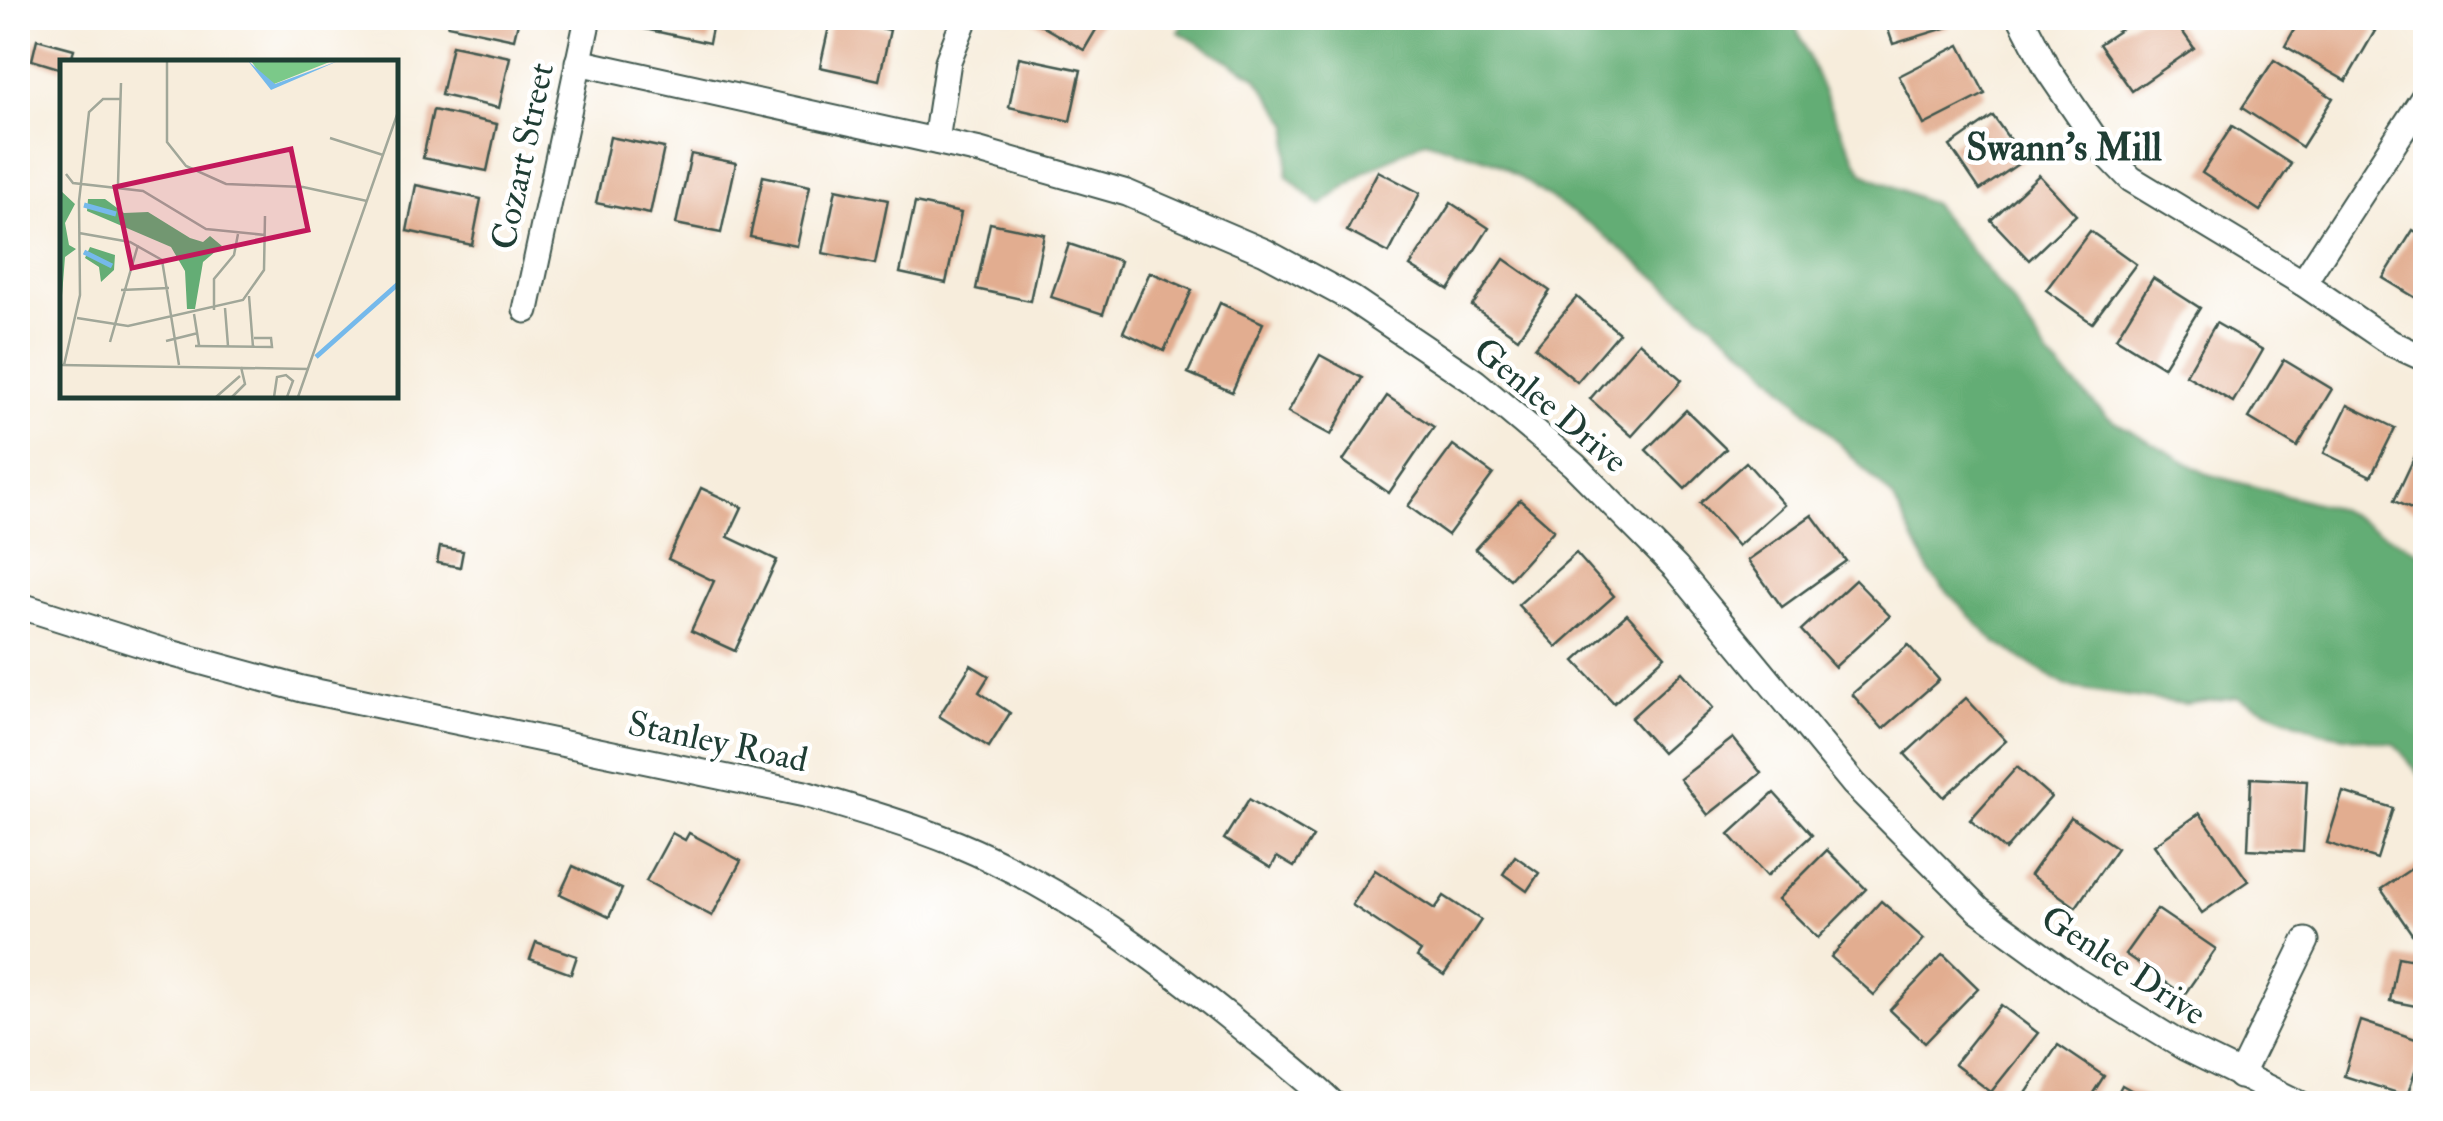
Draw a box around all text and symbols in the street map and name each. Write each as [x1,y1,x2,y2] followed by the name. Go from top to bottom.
[482,59,564,254] street label: Cozart Street
[60,60,398,398] inset map
[1966,124,2162,172] district label: Swann's Mill
[1464,329,1636,483] street label: Genlee Drive
[624,701,812,782] street label: Stanley Road
[2033,896,2214,1035] street label: Genlee Drive

